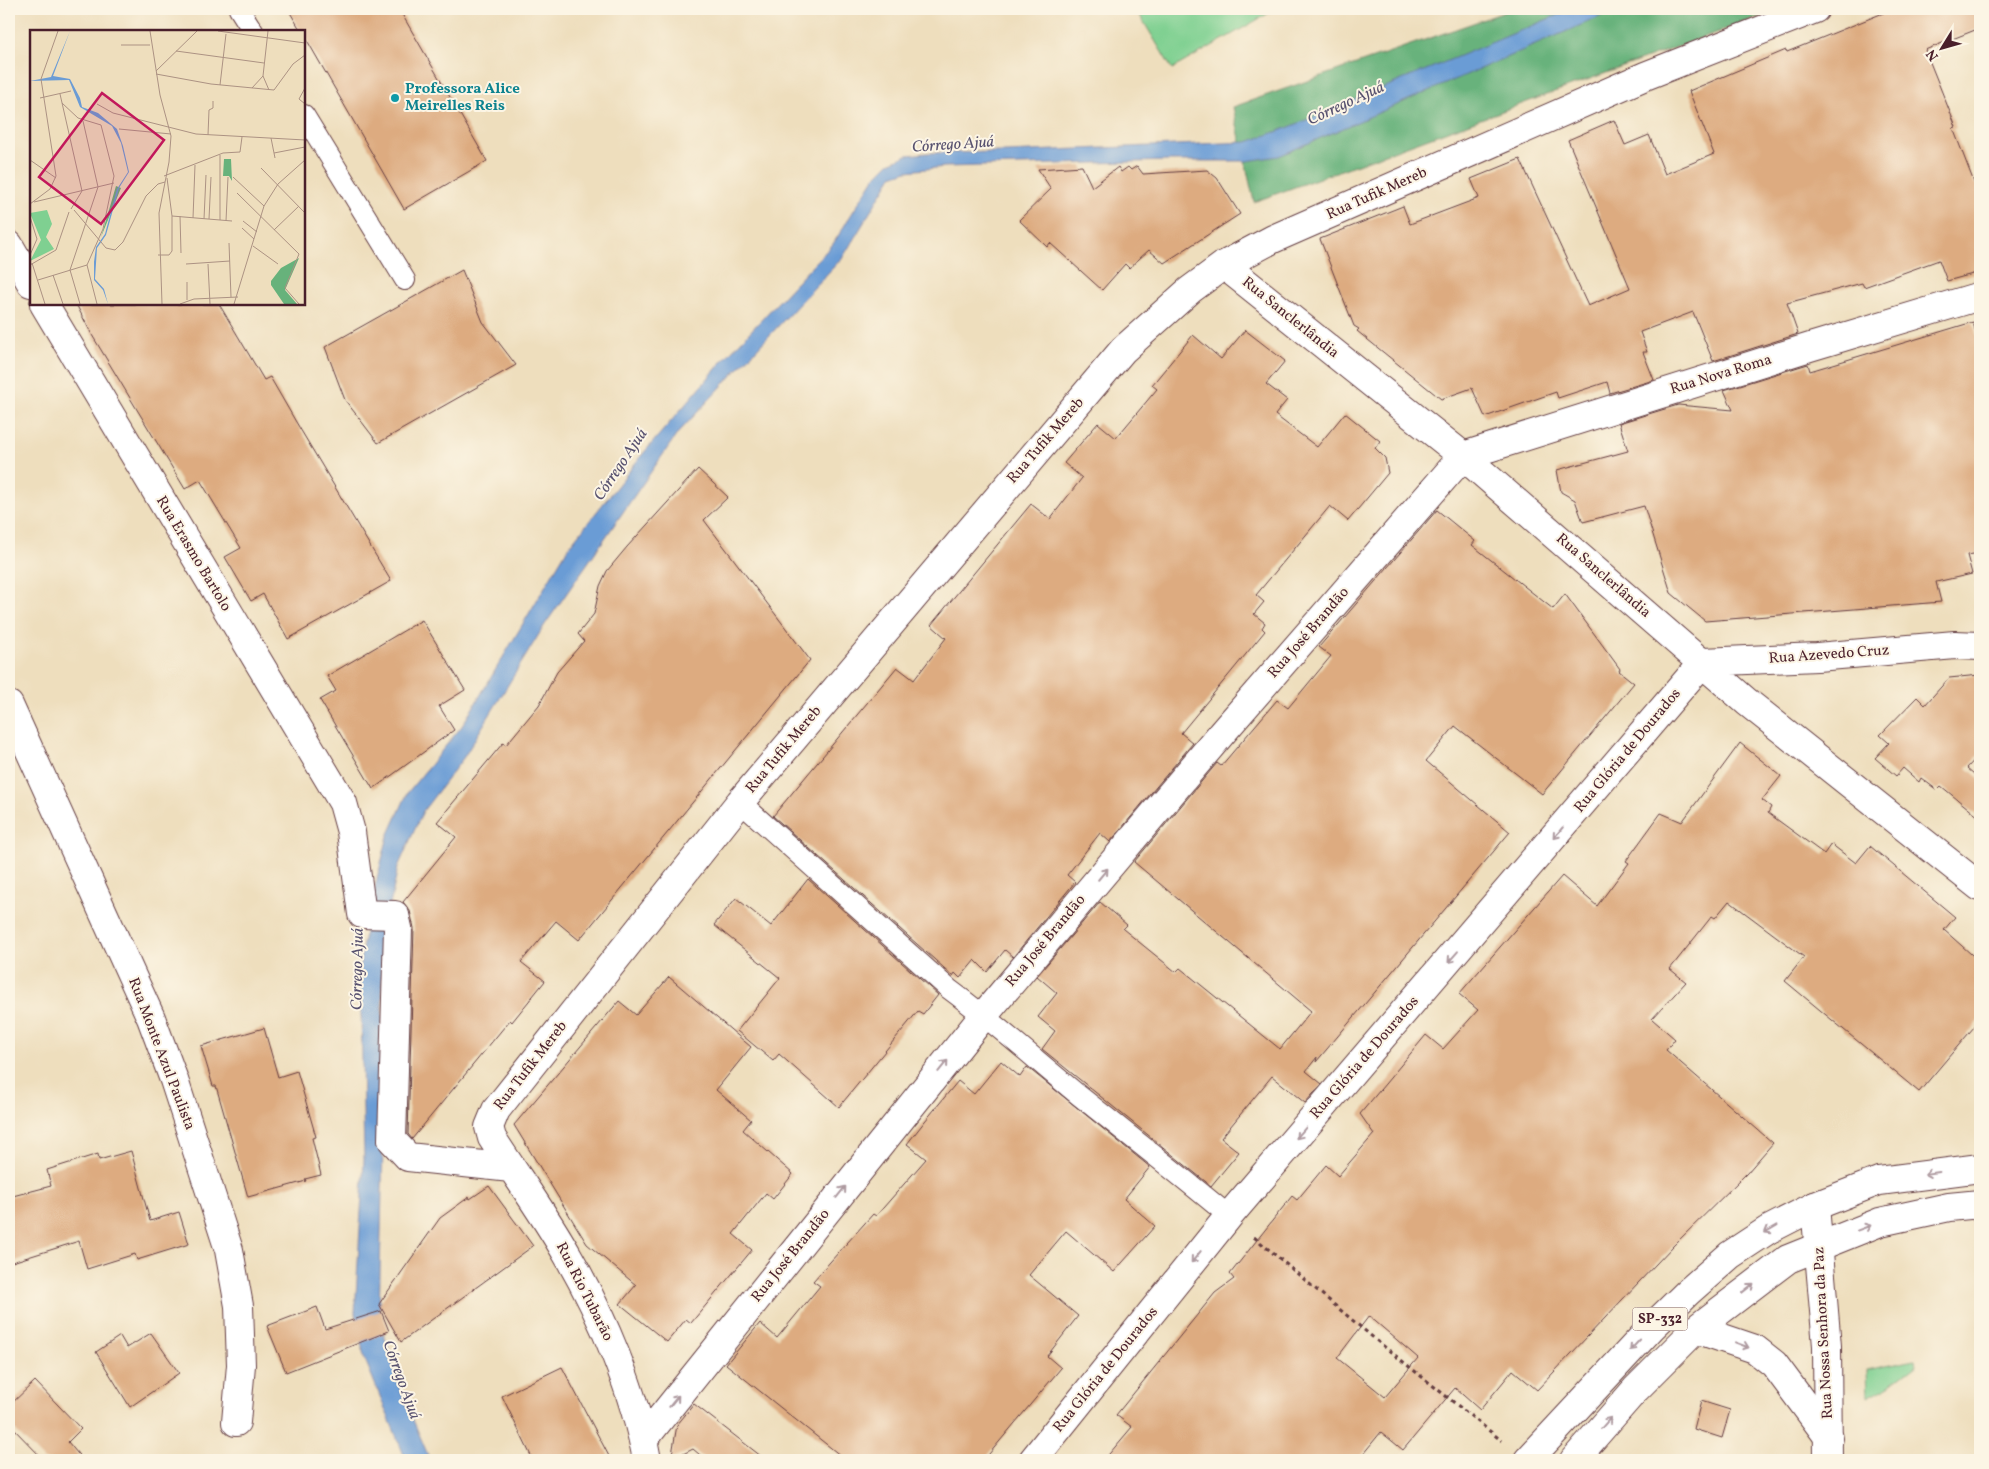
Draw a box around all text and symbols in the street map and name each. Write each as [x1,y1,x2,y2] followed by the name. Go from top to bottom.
[1916,22,1966,72] north arrow
[30,30,305,305] inset map
[1922,45,1943,65] text: N
[1304,76,1388,131] water label: Córrego Ajuá
[405,79,520,117] place label: Professora Alice Meirelles Reis
[389,92,401,104] marker: Professora Alice Meirelles Reis
[911,131,995,159] water label: Córrego Ajuá
[1323,162,1431,226] street label: Rua Tufik Mereb
[1237,272,1343,364] street label: Rua Sanclerlândia
[1668,350,1774,400] street label: Rua Nova Roma
[1003,393,1089,489] street label: Rua Tufik Mereb
[589,424,653,505] water label: Córrego Ajuá
[150,492,236,616] street label: Rua Erasmo Bartolo
[1551,529,1655,623] street label: Rua Sanclerlândia
[1263,583,1355,683] street label: Rua José Brandão
[1768,640,1890,670] street label: Rua Azevedo Cruz
[1570,684,1686,818] street label: Rua Glória de Dourados
[741,702,827,798] street label: Rua Tufik Mereb
[1553,826,1564,839] one-way arrow
[1098,867,1109,880] one-way arrow
[1001,890,1091,992] street label: Rua José Brandão
[346,927,370,1010] water label: Córrego Ajuá
[1447,950,1458,963] one-way arrow
[122,975,200,1133] street label: Rua Monte Azul Paulista
[1306,992,1424,1124] street label: Rua Glória de Dourados
[489,1017,573,1115] street label: Rua Tufik Mereb
[938,1059,949,1072] one-way arrow
[1295,1126,1307,1139] one-way arrow
[1924,1169,1940,1179] one-way arrow
[836,1186,847,1199] one-way arrow
[747,1205,835,1307] street label: Rua José Brandão
[1856,1223,1872,1232] one-way arrow
[1765,1224,1779,1234] one-way arrow
[550,1239,618,1345] street label: Rua Rio Tubarão
[1809,1246,1839,1420] street label: Rua Nossa Senhora da Paz
[1191,1250,1202,1263] one-way arrow
[1741,1283,1755,1293] one-way arrow
[1049,1303,1163,1437] street label: Rua Glória de Dourados
[1632,1308,1688,1330] road number: SP-332
[377,1337,426,1423] water label: Córrego Ajuá
[1629,1339,1641,1351] one-way arrow
[1734,1340,1749,1350] one-way arrow
[669,1394,679,1408] one-way arrow
[1600,1417,1612,1430] one-way arrow

